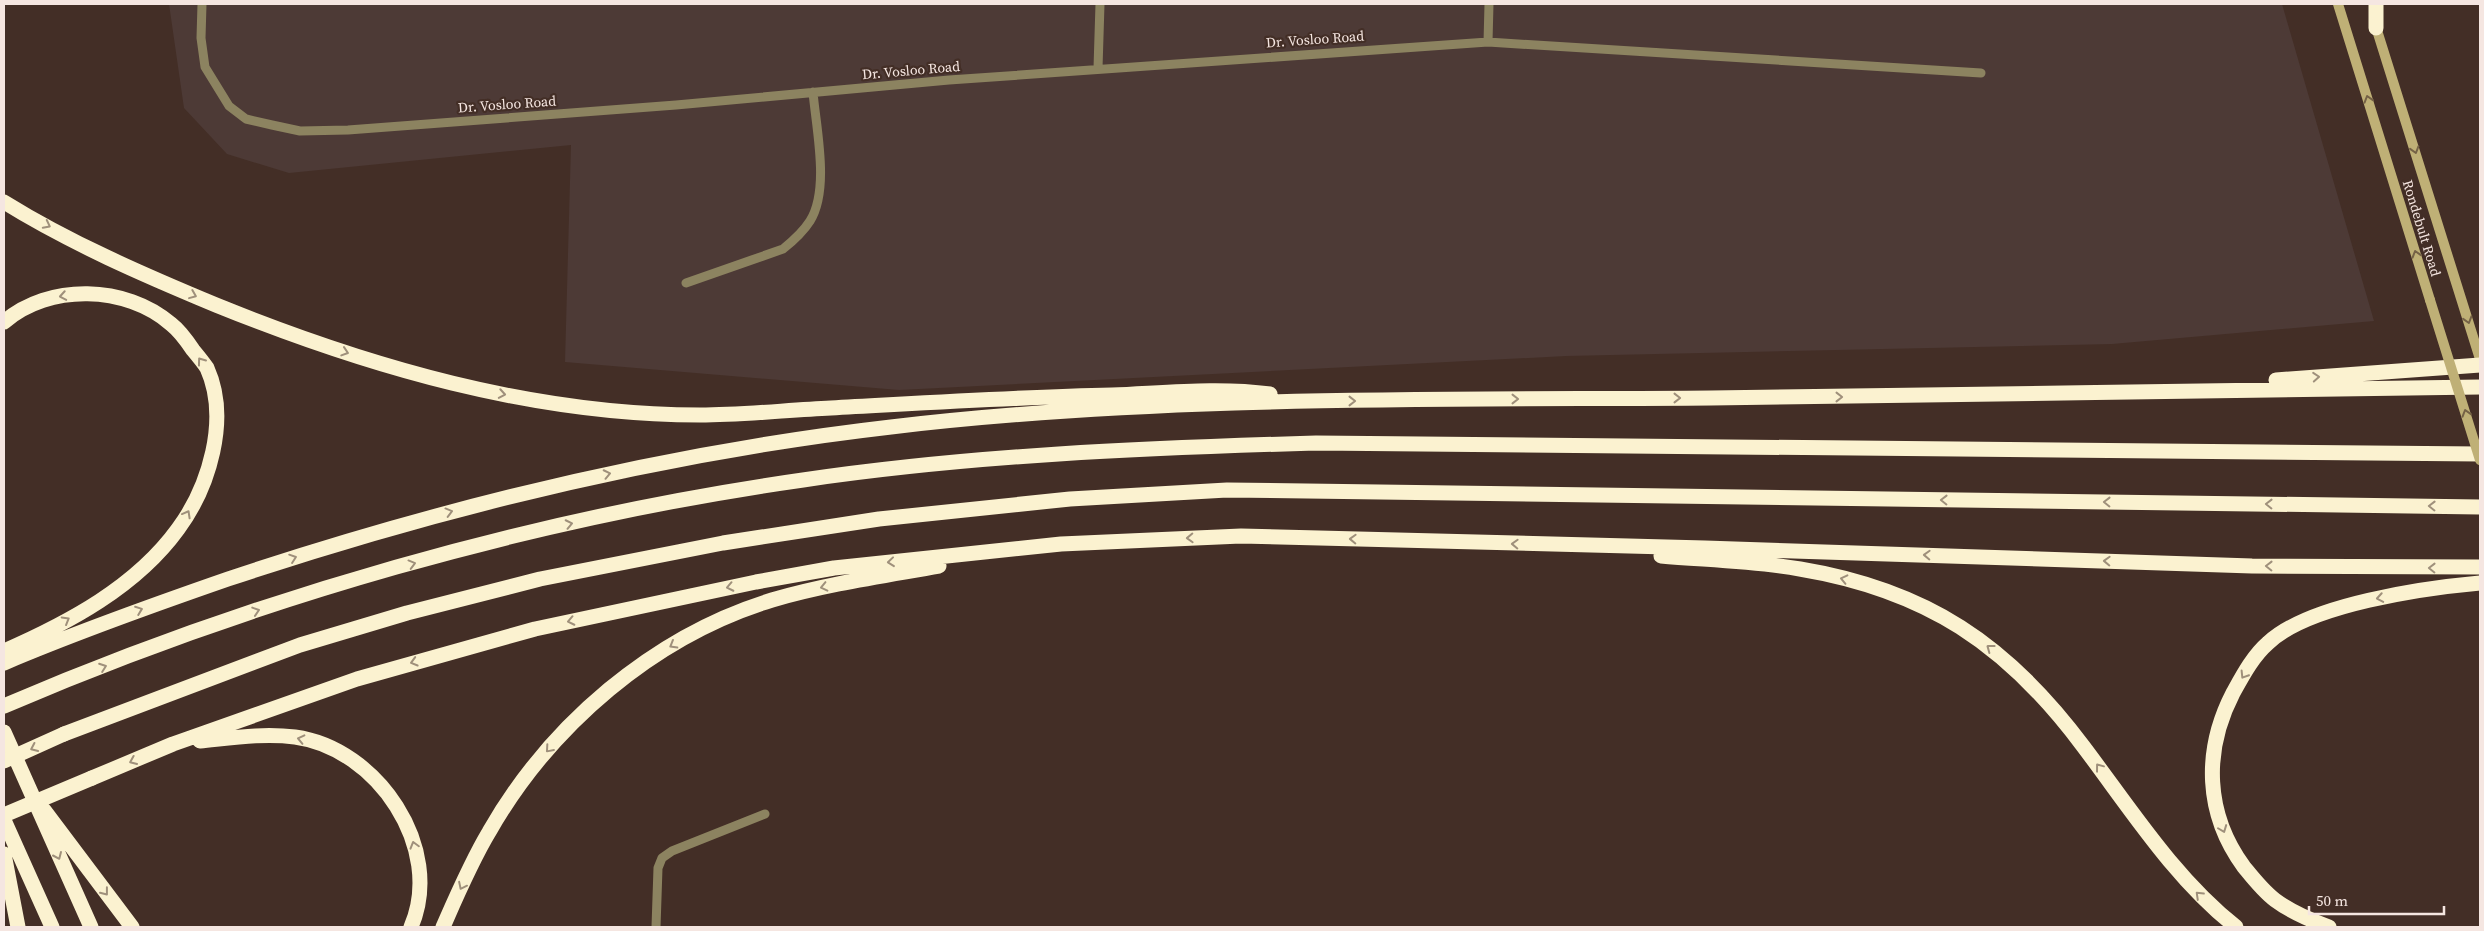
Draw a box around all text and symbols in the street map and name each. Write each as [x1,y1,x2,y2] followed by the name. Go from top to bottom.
[1265,26,1365,52] street label: Dr. Vosloo Road
[861,56,961,84] street label: Dr. Vosloo Road
[457,91,557,117] street label: Dr. Vosloo Road
[2363,95,2373,103] one-way arrow
[2409,146,2419,154] one-way arrow
[2398,177,2446,279] street label: Rondebult Road
[41,219,50,229] one-way arrow
[2411,250,2421,259] one-way arrow
[188,289,197,299] one-way arrow
[58,290,67,300] one-way arrow
[2462,316,2472,324] one-way arrow
[340,347,349,357] one-way arrow
[198,357,207,367] one-way arrow
[2312,372,2320,383] one-way arrow
[498,388,507,398] one-way arrow
[1836,391,1844,402] one-way arrow
[1674,393,1681,403] one-way arrow
[1511,394,1519,404] one-way arrow
[1348,396,1356,406] one-way arrow
[2461,410,2471,418] one-way arrow
[602,469,611,480] one-way arrow
[1940,494,1948,505] one-way arrow
[2102,497,2110,507] one-way arrow
[2265,499,2272,509] one-way arrow
[2427,501,2435,512] one-way arrow
[444,508,453,518] one-way arrow
[180,511,190,520] one-way arrow
[565,519,573,530] one-way arrow
[1186,533,1194,544] one-way arrow
[1349,534,1356,544] one-way arrow
[1511,538,1519,549] one-way arrow
[1922,550,1930,560] one-way arrow
[288,553,297,563] one-way arrow
[887,556,895,567] one-way arrow
[2102,556,2110,566] one-way arrow
[407,559,416,570] one-way arrow
[2265,561,2272,571] one-way arrow
[2427,563,2435,573] one-way arrow
[1840,574,1849,585] one-way arrow
[819,581,828,592] one-way arrow
[726,582,735,592] one-way arrow
[2376,592,2385,602] one-way arrow
[135,606,143,616] one-way arrow
[251,607,260,617] one-way arrow
[567,615,576,626] one-way arrow
[61,617,70,627] one-way arrow
[669,639,678,649] one-way arrow
[1987,645,1996,653] one-way arrow
[411,656,419,666] one-way arrow
[99,663,107,673] one-way arrow
[2240,670,2250,679] one-way arrow
[297,734,306,745] one-way arrow
[30,741,39,752] one-way arrow
[546,744,555,753] one-way arrow
[129,755,138,765] one-way arrow
[2096,763,2105,773] one-way arrow
[2217,825,2227,833] one-way arrow
[409,841,419,850] one-way arrow
[52,851,63,860] one-way arrow
[458,880,468,889] one-way arrow
[2309,884,2444,916] scale bar
[99,886,108,896] one-way arrow
[2316,890,2348,911] text: 50 m
[2196,892,2205,901] one-way arrow

